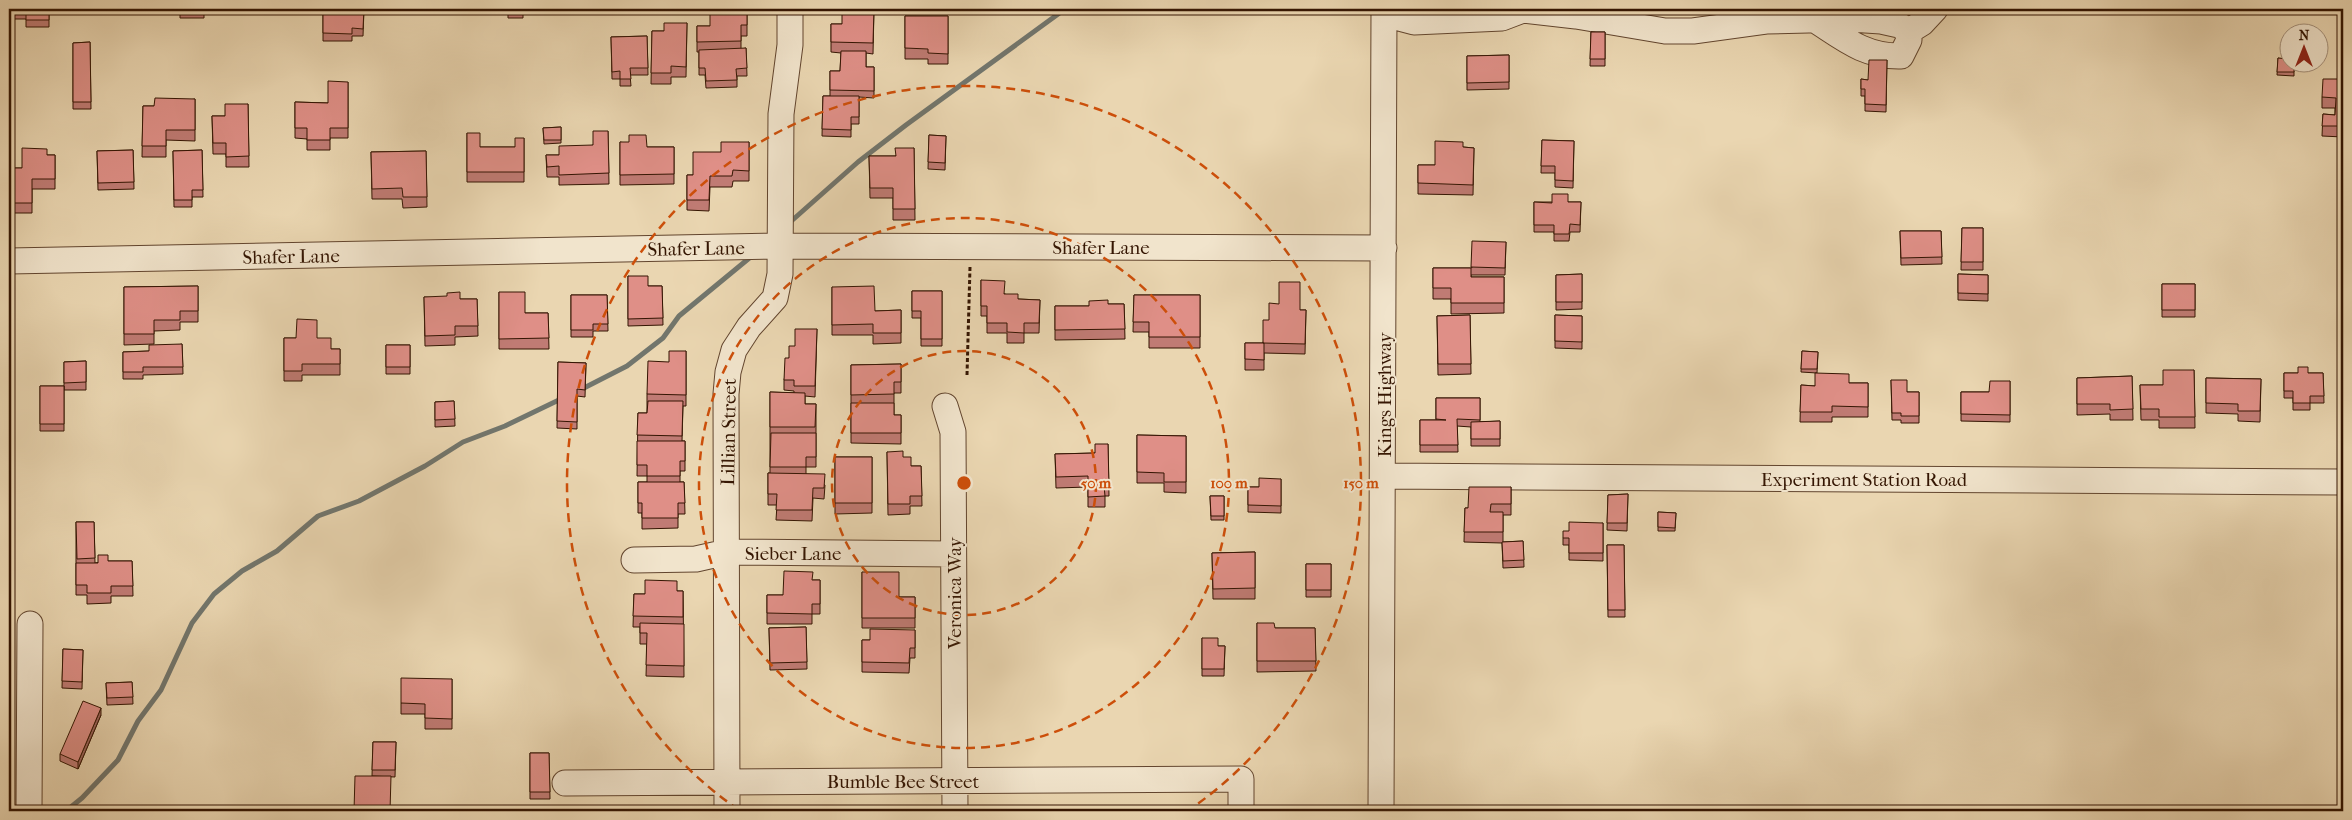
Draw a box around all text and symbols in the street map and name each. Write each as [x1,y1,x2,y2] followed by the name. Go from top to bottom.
[2280,22,2330,72] north arrow
[2299,27,2310,44] text: N
[647,237,745,261] street label: Shafer Lane
[1052,237,1150,259] street label: Shafer Lane
[242,245,340,269] street label: Shafer Lane
[1374,332,1396,458] street label: Kings Highway
[717,378,741,486] street label: Lillian Street
[1761,469,1968,491] street label: Experiment Station Road
[955,474,973,492] centre of rings
[1081,474,1112,492] text: 50 m
[1210,474,1248,492] text: 100 m
[1343,474,1379,492] text: 150 m
[944,536,966,650] street label: Veronica Way
[745,543,841,565] street label: Sieber Lane
[827,771,979,793] street label: Bumble Bee Street

